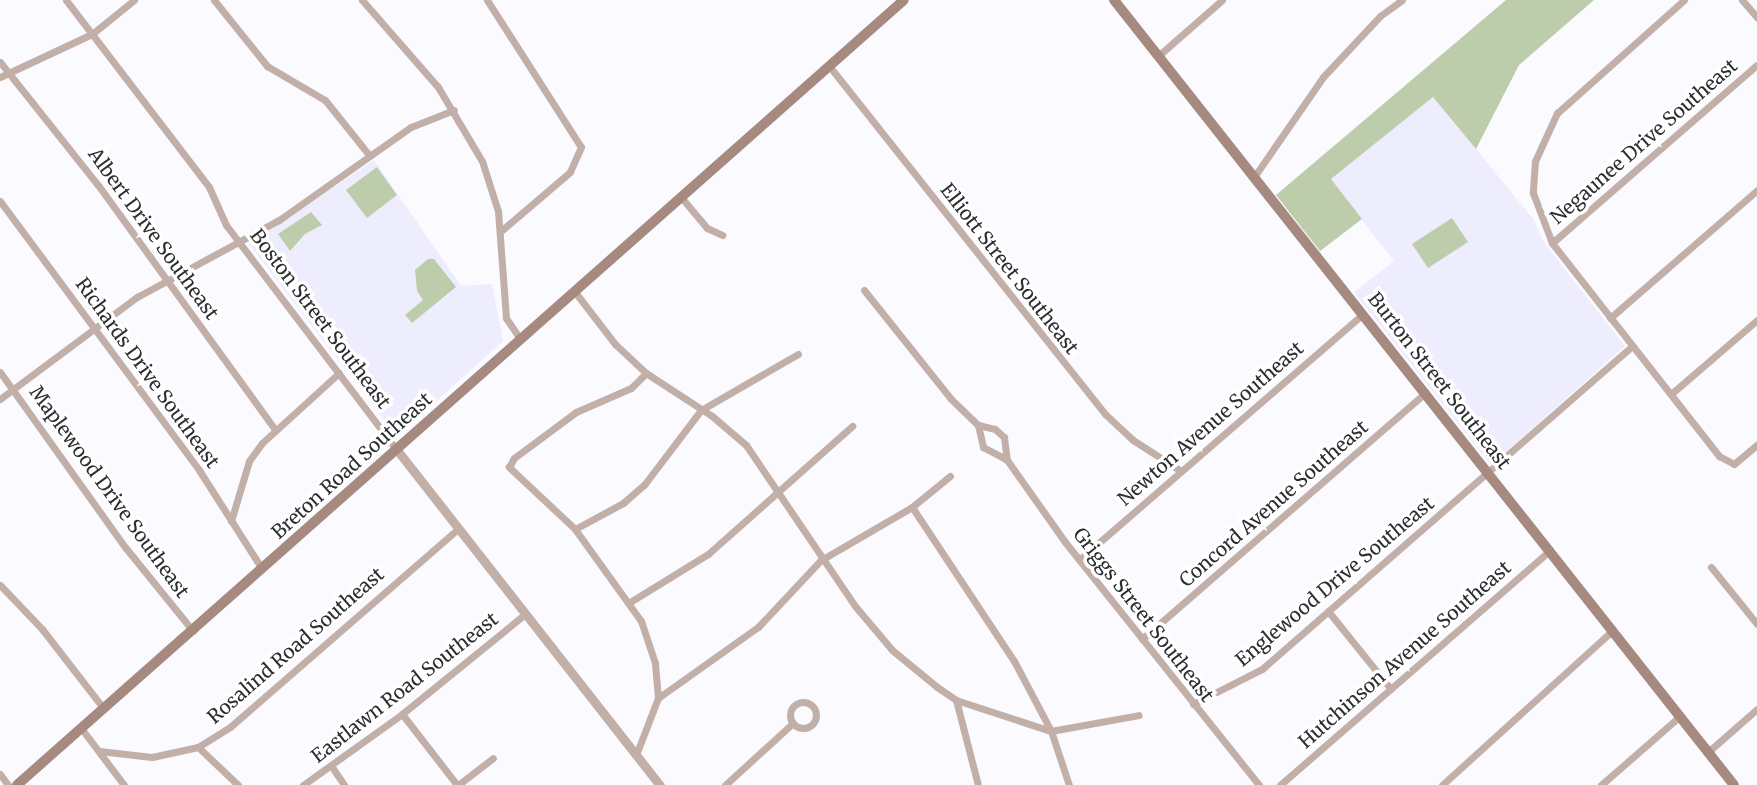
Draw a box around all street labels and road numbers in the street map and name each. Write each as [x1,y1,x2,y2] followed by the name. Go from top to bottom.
[1546,55,1742,229] street label: Negaunee Drive Southeast
[83,144,223,324] street label: Albert Drive Southeast
[935,179,1083,359] street label: Elliott Street Southeast
[245,225,395,413] street label: Boston Street Southeast
[70,273,224,473] street label: Richards Drive Southeast
[1363,288,1515,474] street label: Burton Street Southeast
[1114,337,1308,511] street label: Newton Avenue Southeast
[24,382,194,602] street label: Maplewood Drive Southeast
[267,388,437,544] street label: Breton Road Southeast
[1175,416,1373,592] street label: Concord Avenue Southeast
[1231,492,1439,672] street label: Englewood Drive Southeast
[1068,523,1218,707] street label: Griggs Street Southeast
[1294,557,1516,753] street label: Hutchinson Avenue Southeast
[203,563,389,729] street label: Rosalind Road Southeast
[307,608,503,768] street label: Eastlawn Road Southeast

